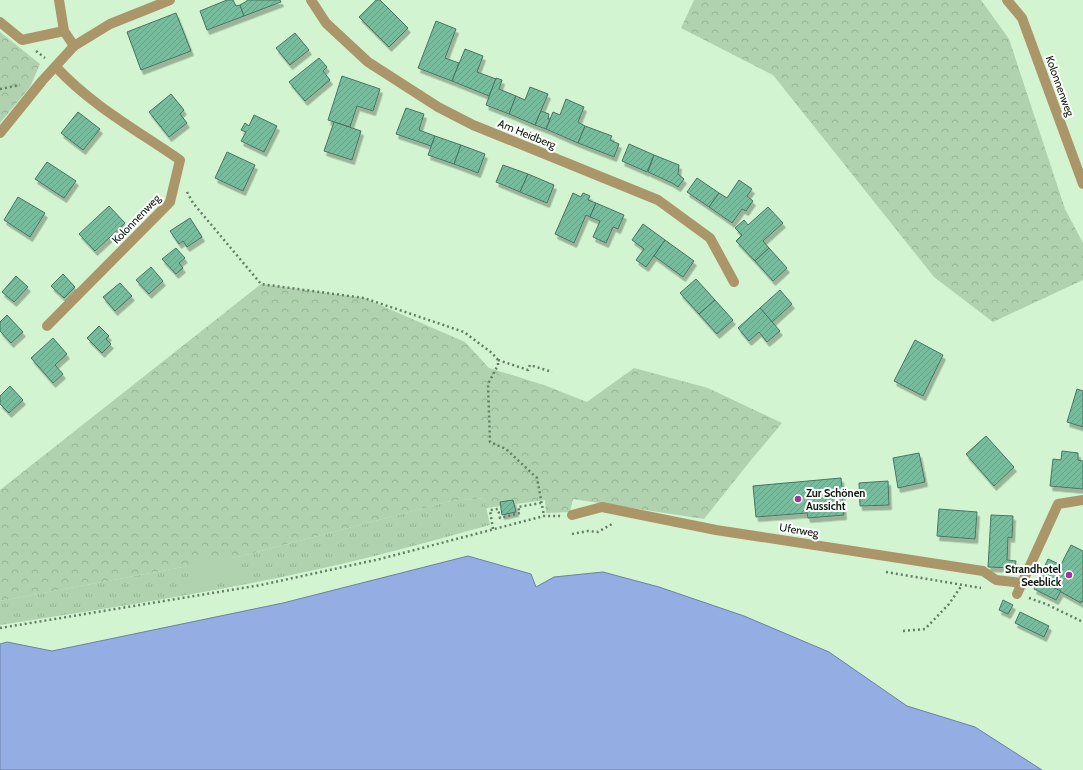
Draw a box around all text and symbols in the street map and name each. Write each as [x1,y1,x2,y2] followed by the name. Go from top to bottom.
[1043,54,1078,119] street label: Kolonnenweg
[496,116,558,152] street label: Am Heidberg
[109,191,163,247] street label: Kolonnenweg
[806,486,865,513] place label: Zur Schönen Aussicht
[793,494,803,504] marker: Zur Schönen Aussicht
[778,520,820,540] street label: Uferweg
[1005,562,1062,589] place label: Strandhotel Seeblick
[1064,570,1074,580] marker: Strandhotel Seeblick

